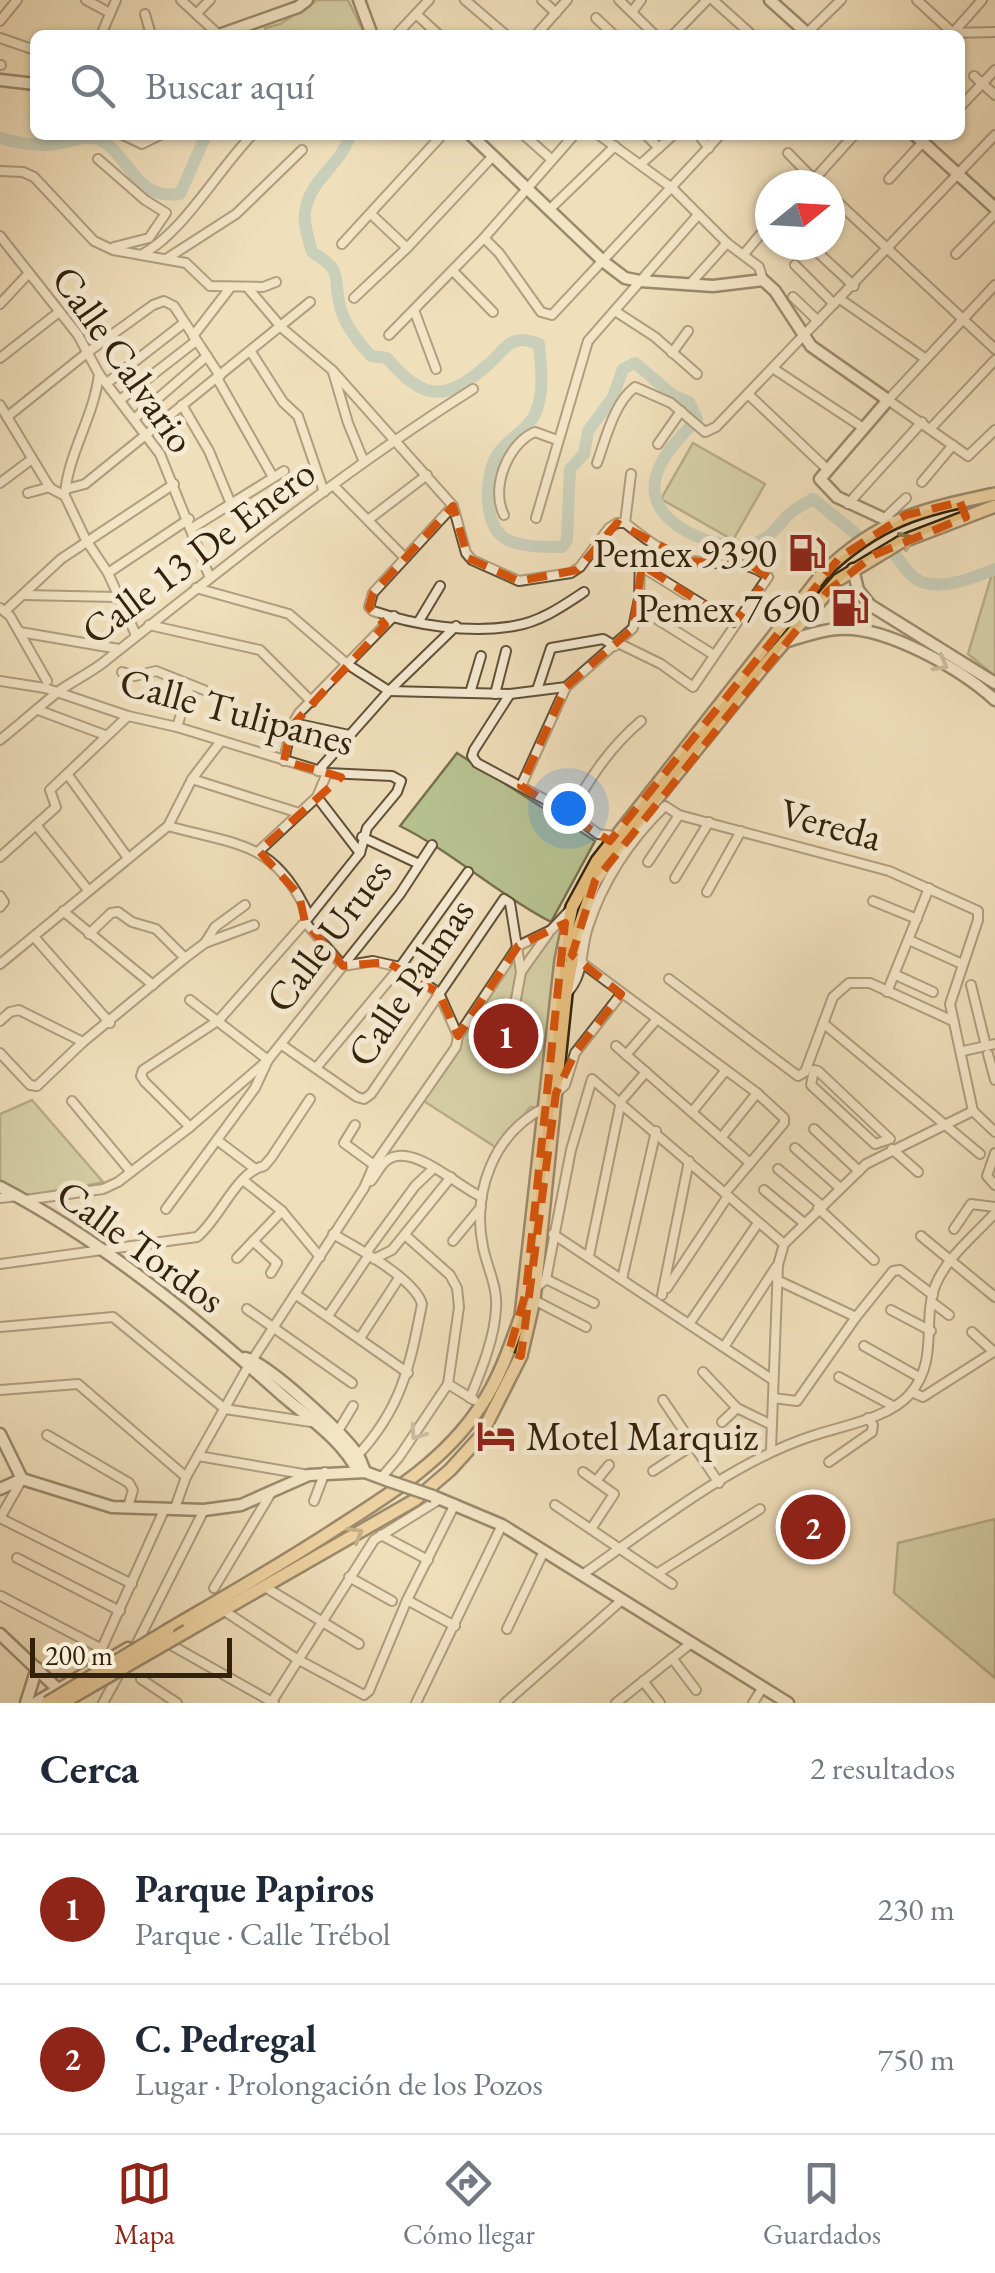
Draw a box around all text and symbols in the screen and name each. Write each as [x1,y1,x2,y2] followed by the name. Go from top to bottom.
[30,30,965,140] search box
[65,58,120,113] icon: search
[145,61,314,110] text: Buscar aquí
[755,170,845,260] north arrow
[40,255,208,463] street label: Calle Calvario
[71,446,325,656] street label: Calle 13 De Enero
[593,527,777,579] place label: Pemex 9390
[786,532,828,574] fuel station icon: Pemex 9390
[897,532,915,552] one-way arrow
[636,582,820,634] place label: Pemex 7690
[829,587,871,629] fuel station icon: Pemex 7690
[931,652,949,672] one-way arrow
[114,655,360,767] street label: Calle Tulipanes
[543,783,594,834] your location
[774,786,888,862] street label: Vereda
[253,848,403,1022] street label: Calle Urues
[335,888,485,1076] street label: Calle Palmas
[474,998,538,1074] pin: 1
[46,1167,236,1325] street label: Calle Tordos
[526,1410,758,1462] place label: Motel Marquiz
[475,1415,517,1457] hotel icon: Motel Marquiz
[411,1421,429,1440] one-way arrow
[780,1490,846,1564] pin: 2
[345,1527,363,1546] one-way arrow
[30,1633,232,1678] scale bar
[45,1637,113,1673] text: 200 m
[40,1741,139,1796] text: Cerca
[810,1747,955,1789] text: 2 resultados
[135,1864,374,1913] text: Parque Papiros
[64,1888,81,1930] text: 1
[878,1888,955,1930] text: 230 m
[135,1913,390,1955] text: Parque · Calle Trébol
[135,2014,317,2063] text: C. Pedregal
[64,2038,81,2080] text: 2
[878,2038,955,2080] text: 750 m
[135,2063,543,2105] text: Lugar · Prolongación de los Pozos
[114,2156,175,2252] tab: Mapa
[403,2156,535,2252] tab: Cómo llegar
[763,2156,881,2252] tab: Guardados

